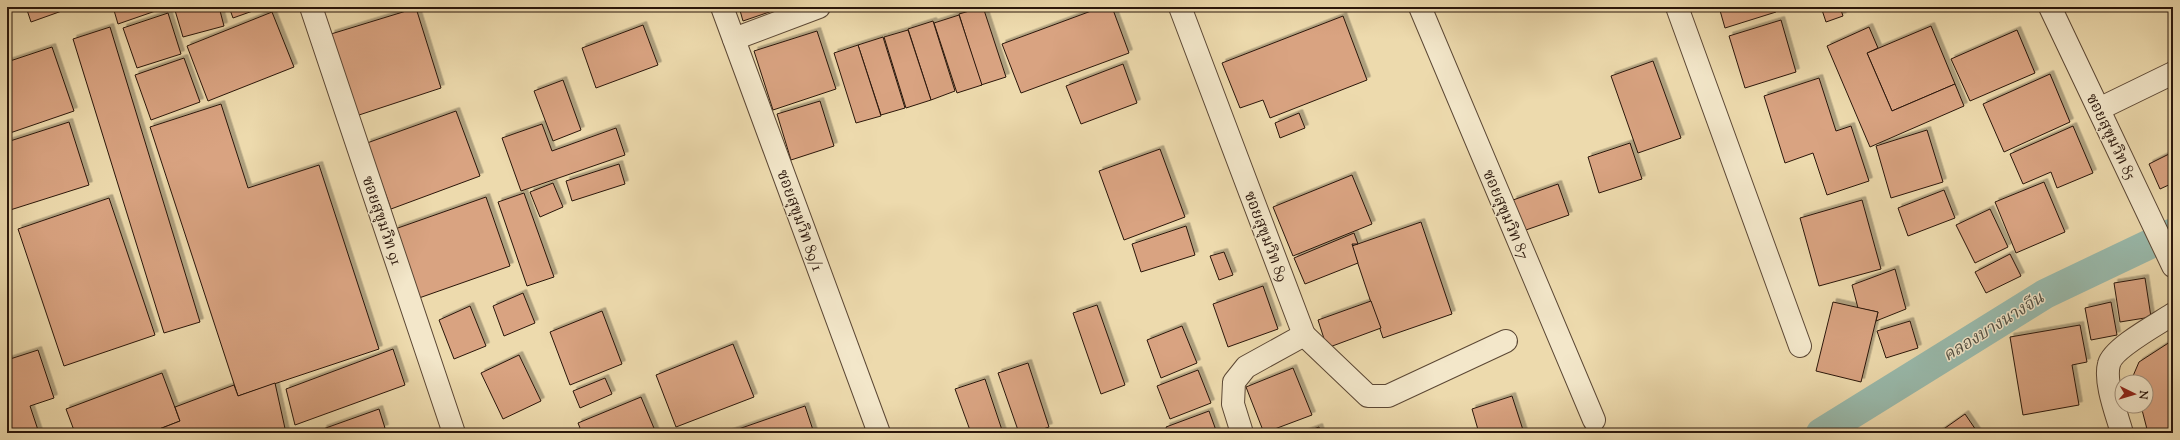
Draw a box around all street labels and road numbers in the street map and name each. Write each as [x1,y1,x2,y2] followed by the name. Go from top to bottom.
[2079,90,2141,185] street label: ซอยสุขุมวิท 85
[1475,166,1534,264] street label: ซอยสุขุมวิท 87
[770,167,828,275] street label: ซอยสุขุมวิท 89/1
[355,173,407,269] street label: ซอยสุขุมวิท 91
[1237,188,1293,286] street label: ซอยสุขุมวิท 89

